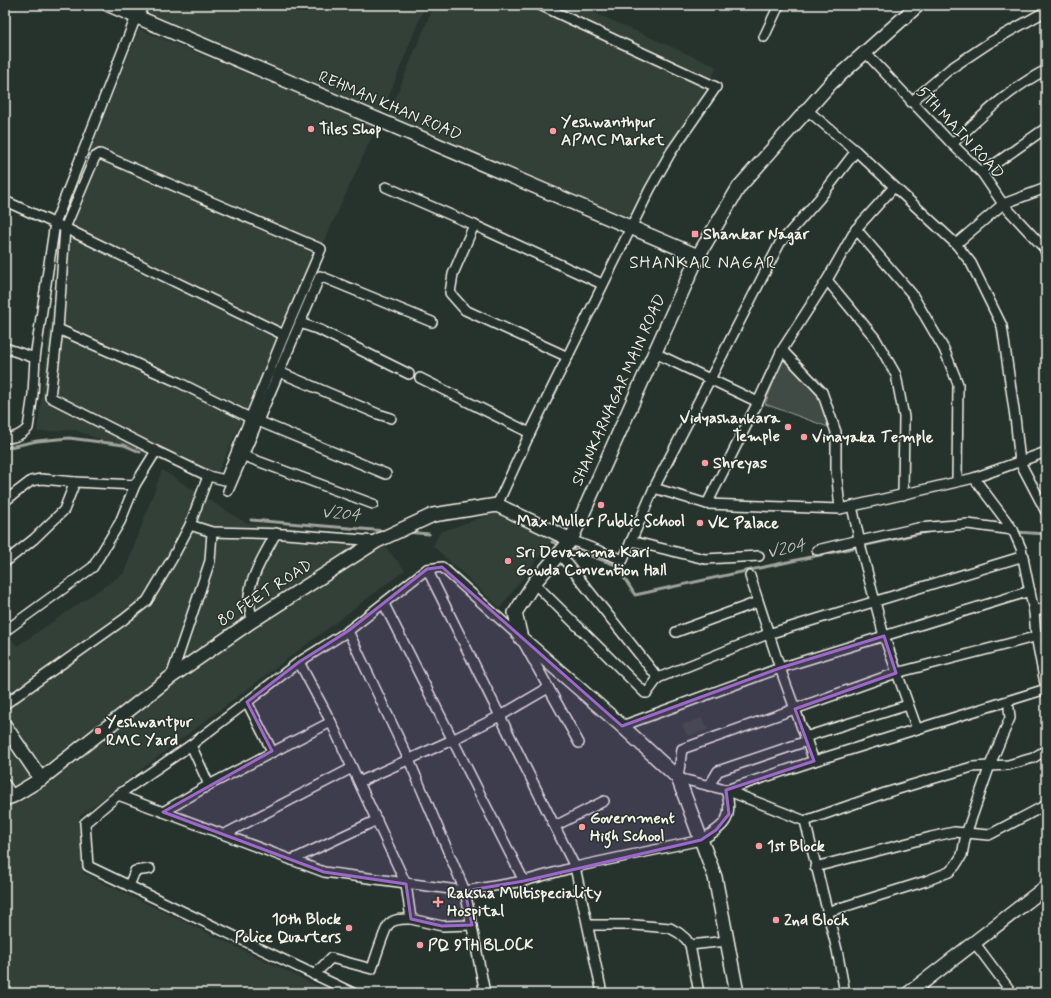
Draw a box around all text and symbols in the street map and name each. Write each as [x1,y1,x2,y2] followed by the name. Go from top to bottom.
[315,66,465,146] street label: REHMAN KHAN ROAD
[911,82,1009,184] street label: 5TH MAIN ROAD
[561,112,665,151] place label: Yeshwanthpur APMC Market
[319,119,382,140] place label: Tiles Shop
[306,124,316,134] marker: Tiles Shop
[548,126,558,136] marker: Yeshwanthpur APMC Market
[703,224,809,246] place label: Shankar Nagar
[690,229,700,239] marker: Shankar Nagar
[629,252,777,274] district label: SHANKAR NAGAR
[567,291,671,489] street label: SHANKARNAGAR MAIN ROAD
[680,408,780,447] place label: Vidyashankara Temple
[783,422,793,432] marker: Vidyashankara Temple
[812,427,934,448] place label: Vinayaka Temple
[799,432,809,442] marker: Vinayaka Temple
[713,453,767,474] place label: Shreyas
[700,458,710,468] marker: Shreyas
[596,500,606,510] marker: Max Muller Public School
[321,501,363,527] water label: V204
[517,511,685,532] place label: Max Muller Public School
[708,513,779,534] place label: VK Palace
[695,518,705,528] marker: VK Palace
[765,534,809,564] water label: V204
[516,542,667,581] place label: Sri Devamma Kari Gowda Convention Hall
[214,555,316,631] street label: 80 FEET ROAD
[503,556,513,566] marker: Sri Devamma Kari Gowda Convention Hall
[106,712,193,751] place label: Yeshwantpur RMC Yard
[93,726,103,736] marker: Yeshwantpur RMC Yard
[590,808,675,849] place label: Government High School
[577,822,587,832] marker: Government High School
[767,836,825,857] place label: 1st Block
[754,841,764,851] marker: 1st Block
[447,883,602,922] place label: Raksha Multispeciality Hospital
[432,896,444,908] marker: Raksha Multispeciality Hospital
[235,909,342,948] place label: 10th Block Police Quarters
[784,910,849,931] place label: 2nd Block
[771,915,781,925] marker: 2nd Block
[344,923,354,933] marker: 10th Block Police Quarters
[428,935,534,956] place label: PQ 9TH BLOCK
[415,940,425,950] marker: PQ 9TH BLOCK

